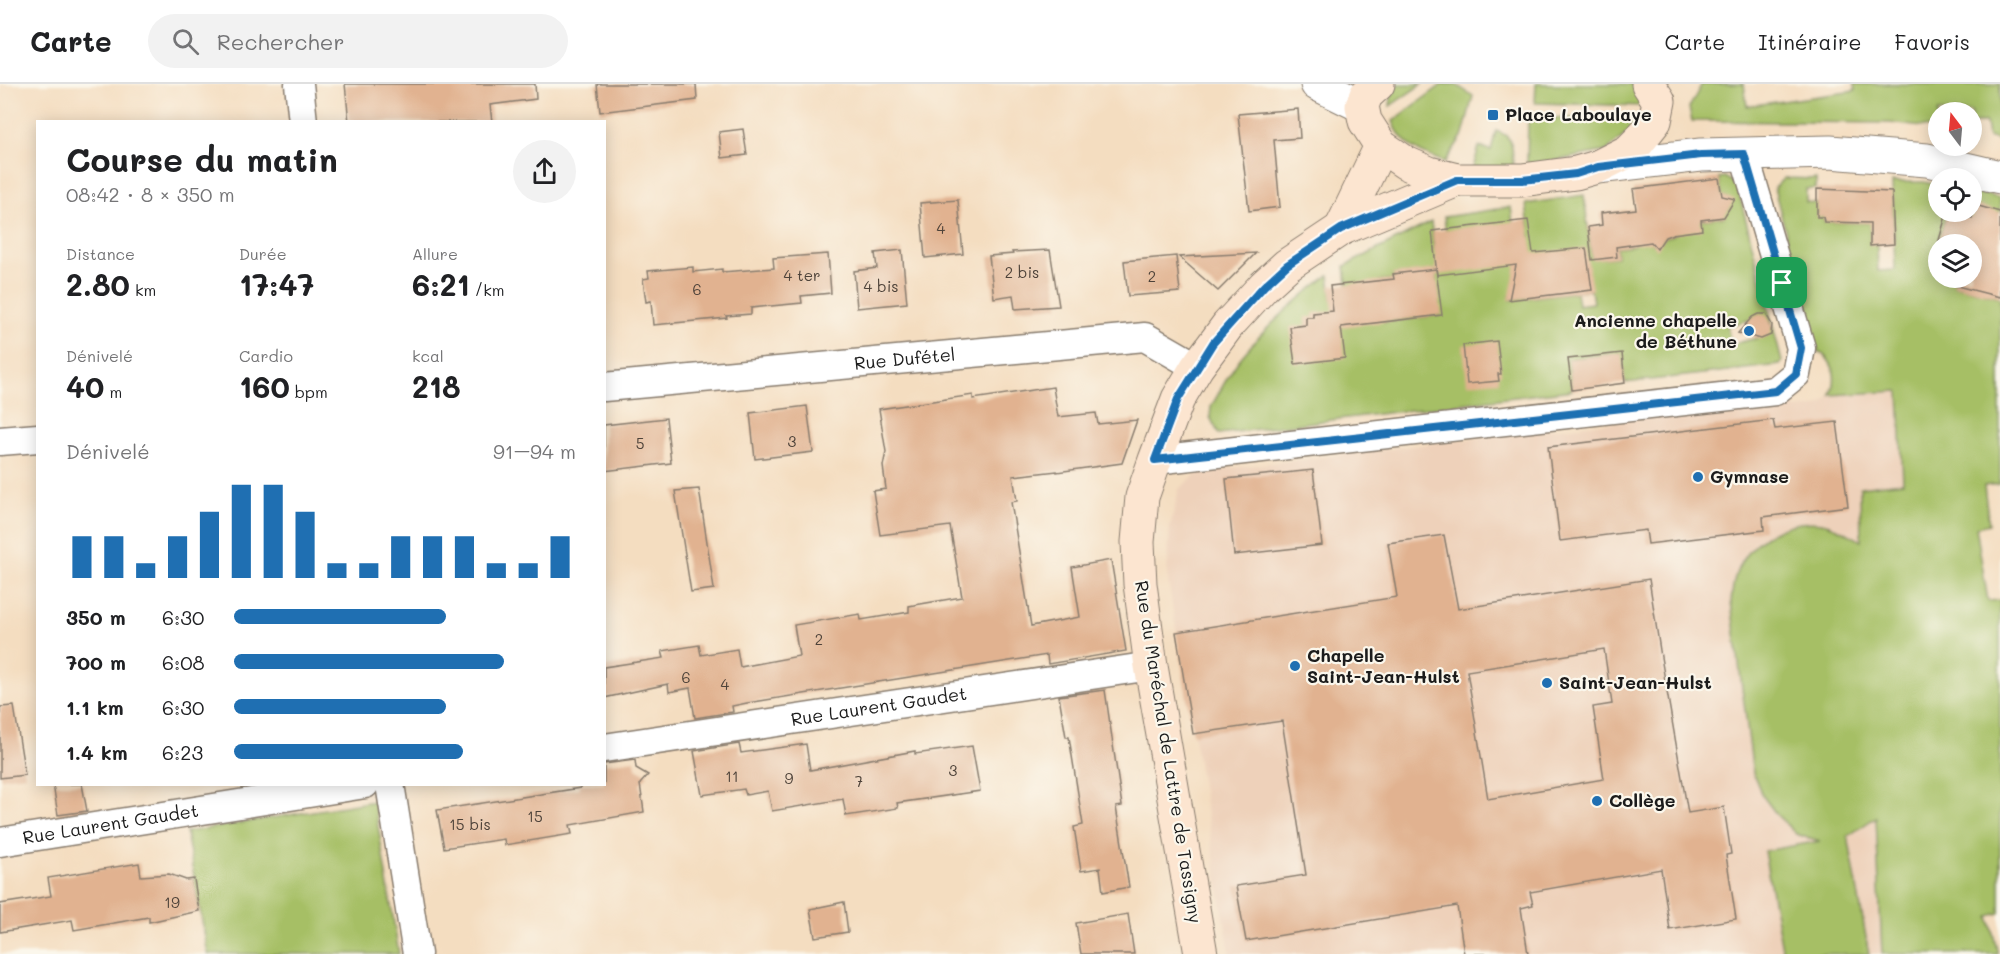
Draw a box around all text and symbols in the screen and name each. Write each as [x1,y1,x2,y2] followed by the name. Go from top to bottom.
[148,14,568,68] search box
[30,23,112,59] text: Carte
[169,25,202,58] icon: search
[217,27,344,56] text: Rechercher
[1664,28,1725,55] text: Carte
[1758,28,1861,55] text: Itinéraire
[1894,28,1970,55] text: Favoris
[1505,102,1652,126] place label: Place Laboulaye
[1928,102,1982,156] north arrow
[1928,102,1982,288] map controls
[1486,108,1500,122] marker: Place Laboulaye
[66,137,338,180] text: Course du matin
[513,140,576,203] button: share
[1928,168,1982,222] button: locate
[66,181,235,207] text: 08:42 · 8 × 350 m
[937,218,946,238] house number: 4
[1928,234,1982,288] button: layers
[66,243,135,264] text: Distance
[239,243,287,264] text: Durée
[412,243,458,264] text: Allure
[1756,257,1807,308] pin
[1005,262,1039,282] house number: 2 bis
[66,264,130,304] text: 2.80
[239,264,314,304] text: 17:47
[412,264,470,304] text: 6:21
[783,265,821,285] house number: 4 ter
[1148,266,1156,286] house number: 2
[1765,266,1798,299] icon: arrive
[863,276,899,296] house number: 4 bis
[130,279,156,300] text: km
[470,279,505,300] text: /km
[692,279,702,299] house number: 6
[1574,308,1737,353] place label: Ancienne chapelle de Béthune
[1742,324,1756,338] marker: Ancienne chapelle de Béthune
[853,342,956,375] street label: Rue Dufétel
[66,345,133,366] text: Dénivelé
[239,345,293,366] text: Cardio
[412,345,444,366] text: kcal
[66,366,104,406] text: 40
[239,366,290,406] text: 160
[412,366,461,406] text: 218
[104,381,122,402] text: m
[290,381,328,402] text: bpm
[788,431,797,451] house number: 3
[636,433,644,453] house number: 5
[66,438,150,464] text: Dénivelé
[493,438,576,464] text: 91–94 m
[1710,464,1789,488] place label: Gymnase
[1691,470,1705,484] marker: Gymnase
[1130,579,1208,925] street label: Rue du Maréchal de Lattre de Tassigny
[66,604,126,630] text: 350 m
[162,604,204,630] text: 6:30
[815,629,823,649] house number: 2
[1307,643,1460,688] place label: Chapelle Saint-Jean-Hulst
[66,649,126,675] text: 700 m
[162,649,205,675] text: 6:08
[1288,659,1302,673] marker: Chapelle Saint-Jean-Hulst
[681,667,691,687] house number: 6
[1559,670,1712,694] place label: Saint-Jean-Hulst
[721,674,730,694] house number: 4
[1540,676,1554,690] marker: Saint-Jean-Hulst
[789,681,968,731] street label: Rue Laurent Gaudet
[66,694,124,720] text: 1.1 km
[162,694,204,720] text: 6:30
[66,739,128,765] text: 1.4 km
[162,739,203,765] text: 6:23
[949,760,958,780] house number: 3
[725,766,739,786] house number: 11
[785,768,794,788] house number: 9
[855,771,863,791] house number: 7
[1609,788,1676,812] place label: Collège
[1590,794,1604,808] marker: Collège
[21,798,200,849] street label: Rue Laurent Gaudet
[527,806,543,826] house number: 15
[449,814,491,834] house number: 15 bis
[164,892,180,912] house number: 19

